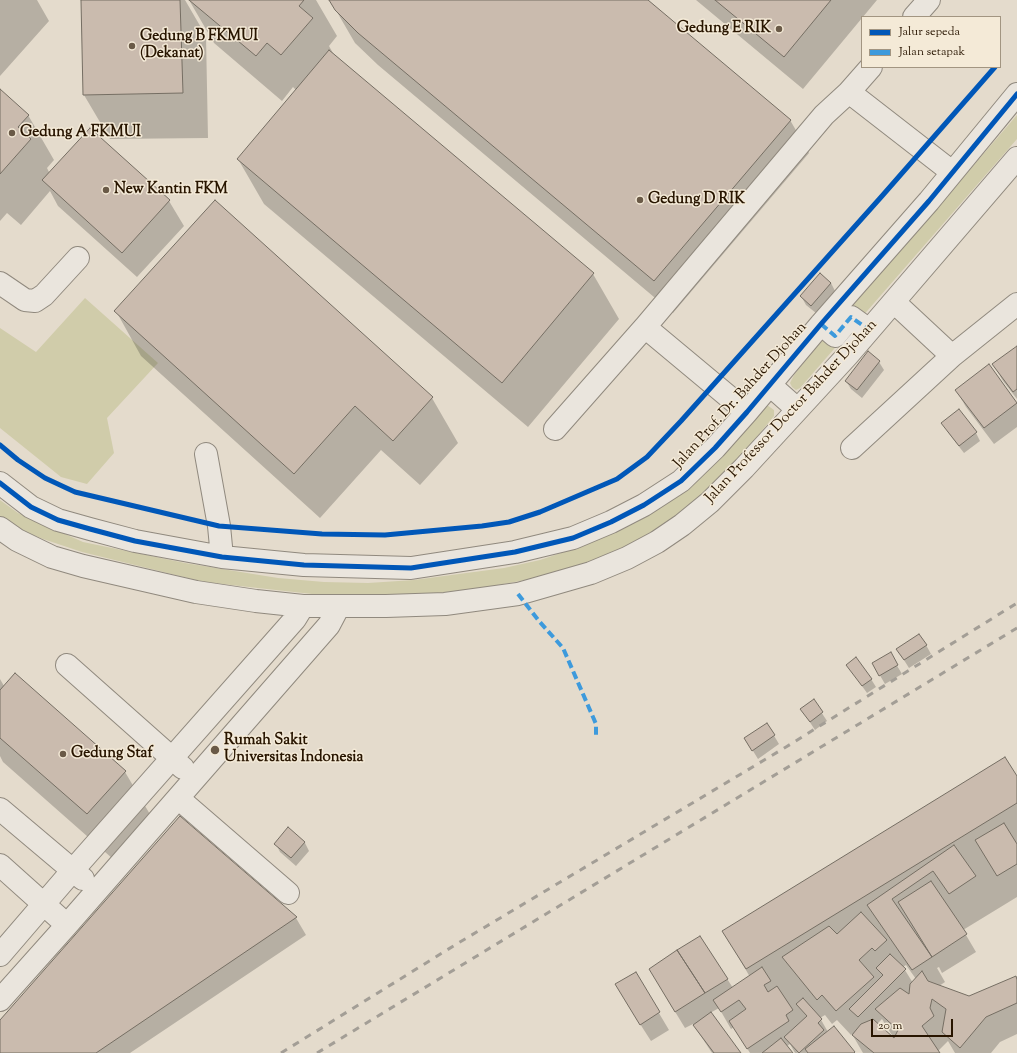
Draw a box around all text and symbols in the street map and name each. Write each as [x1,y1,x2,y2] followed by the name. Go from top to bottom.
[861,16,1001,68] legend
[677,20,771,38] place label: Gedung E RIK
[899,23,960,41] text: Jalur sepeda
[774,24,784,34] marker: Gedung E RIK
[140,28,258,63] place label: Gedung B FKMUI (Dekanat)
[127,41,137,51] marker: Gedung B FKMUI (Dekanat)
[899,43,965,61] text: Jalan setapak
[20,124,141,142] place label: Gedung A FKMUI
[7,128,17,138] marker: Gedung A FKMUI
[114,181,228,199] place label: New Kantin FKM
[101,185,111,195] marker: New Kantin FKM
[648,191,745,209] place label: Gedung D RIK
[635,195,645,205] marker: Gedung D RIK
[702,317,882,507] street label: Jalan Professor Doctor Bahder Djohan
[671,319,811,473] street label: Jalan Prof. Dr. Bahder Djohan
[224,732,363,767] place label: Rumah Sakit Universitas Indonesia
[209,744,221,756] marker: Rumah Sakit Universitas Indonesia
[71,745,153,763] place label: Gedung Staf
[58,749,68,759] marker: Gedung Staf
[873,1011,955,1037] scale bar
[878,1017,902,1035] text: 20 m

